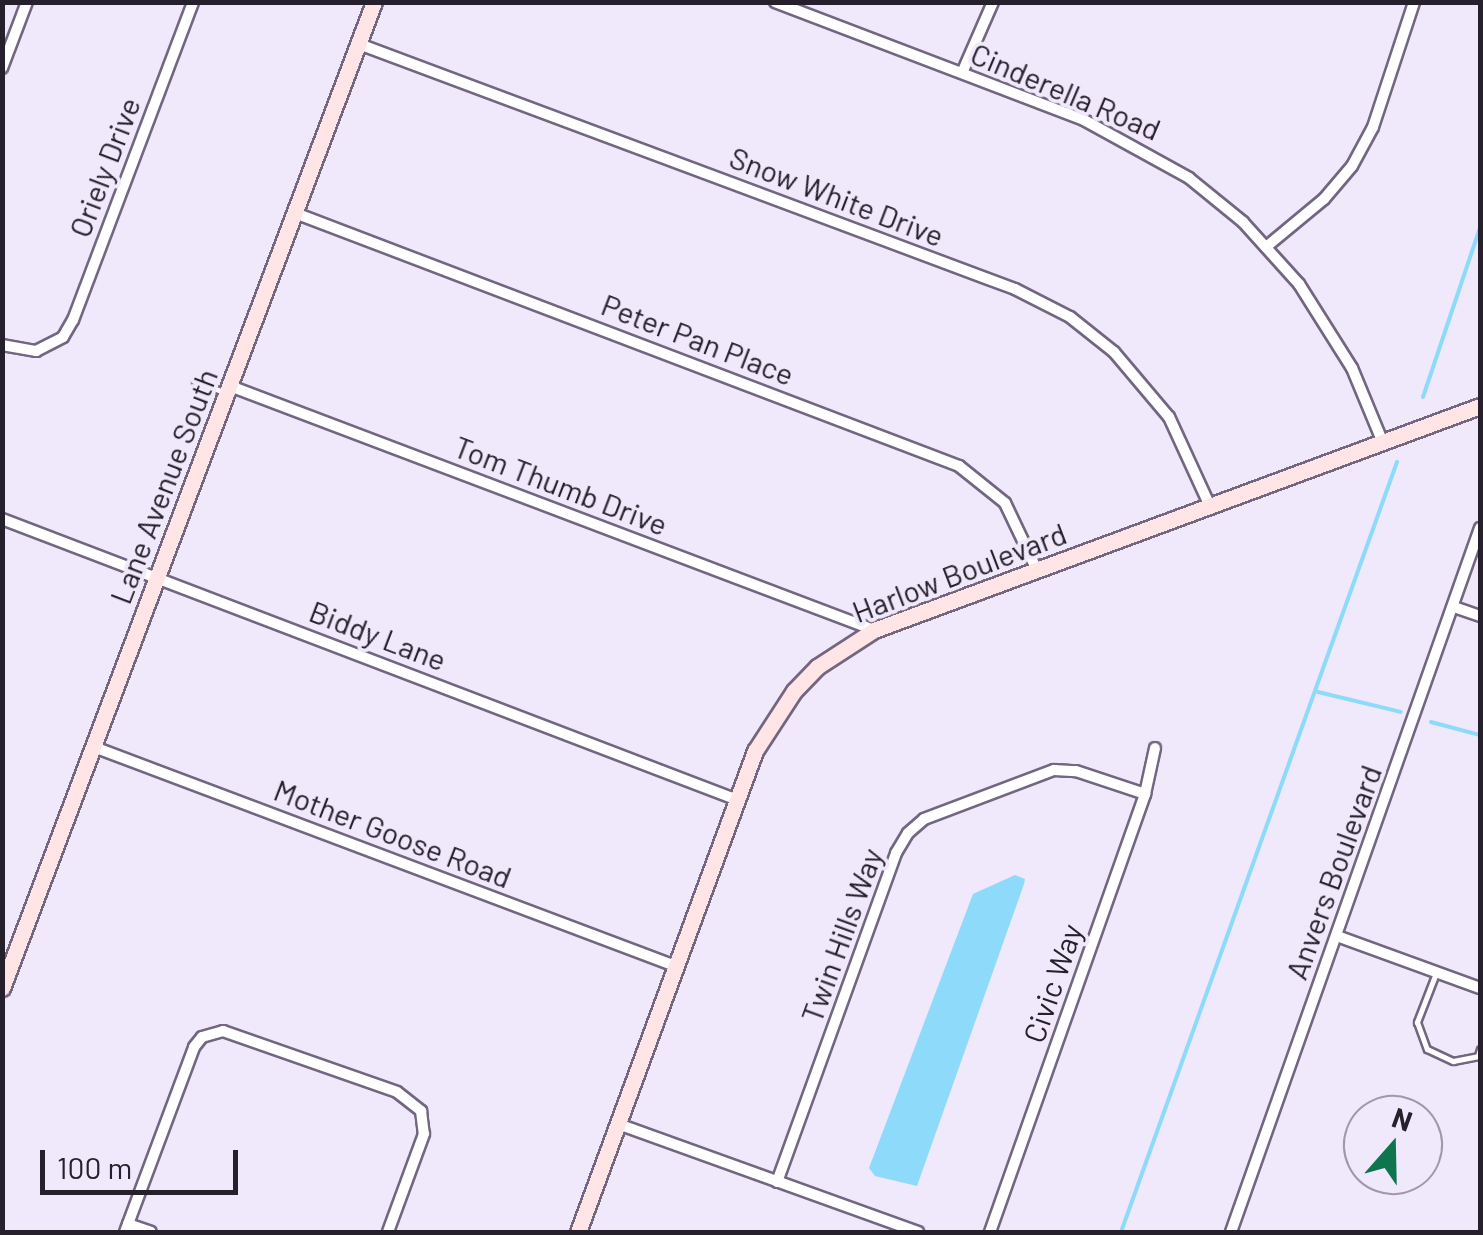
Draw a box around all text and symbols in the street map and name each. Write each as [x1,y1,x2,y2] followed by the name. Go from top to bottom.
[966,35,1166,147] street label: Cinderella Road
[61,92,147,242] street label: Oriely Drive
[725,139,949,253] street label: Snow White Drive
[597,286,799,392] street label: Peter Pan Place
[102,363,224,609] street label: Lane Avenue South
[449,428,673,542] street label: Tom Thumb Drive
[847,515,1071,629] street label: Harlow Boulevard
[305,593,451,677] street label: Biddy Lane
[1278,760,1388,984] street label: Anvers Boulevard
[269,771,517,895] street label: Mother Goose Road
[793,843,889,1027] street label: Twin Hills Way
[1015,919,1089,1047] street label: Civic Way
[1343,1095,1443,1195] north arrow
[1388,1100,1417,1138] text: N
[45,1130,242,1192] scale bar
[57,1149,132,1185] text: 100 m

